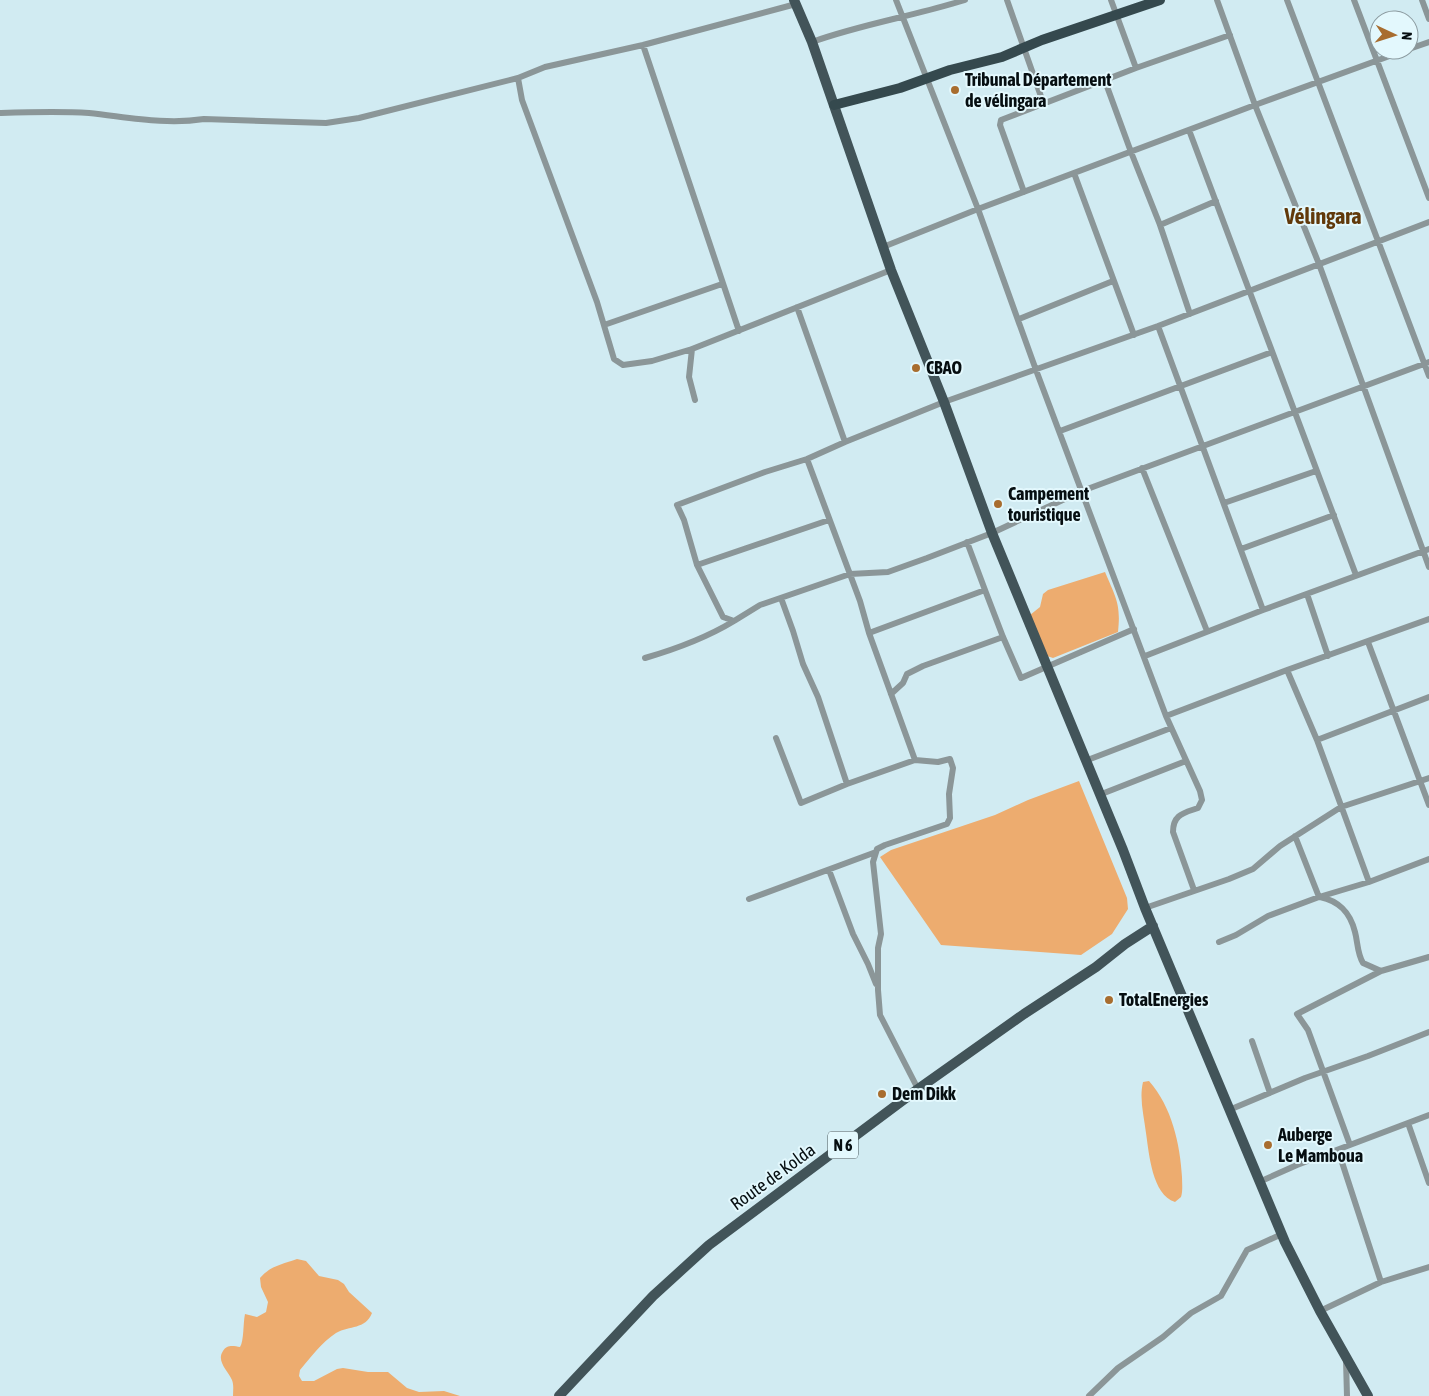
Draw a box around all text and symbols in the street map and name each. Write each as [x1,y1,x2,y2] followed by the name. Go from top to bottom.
[1369,10,1419,60] north arrow
[1399,31,1415,41] text: N
[965,69,1112,111] place label: Tribunal Département de vélingara
[949,84,961,96] marker: Tribunal Département de vélingara
[1283,203,1362,229] district label: Vélingara
[926,357,962,378] place label: CBAO
[910,362,922,374] marker: CBAO
[1007,483,1090,525] place label: Campement touristique
[992,498,1004,510] marker: Campement touristique
[1119,989,1209,1010] place label: TotalEnergies
[1103,994,1115,1006] marker: TotalEnergies
[892,1083,957,1104] place label: Dem Dikk
[876,1088,888,1100] marker: Dem Dikk
[1277,1124,1363,1166] place label: Auberge Le Mamboua
[828,1132,858,1158] road number: N 6
[726,1139,819,1214] street label: Route de Kolda
[1262,1139,1274,1151] marker: Auberge Le Mamboua

